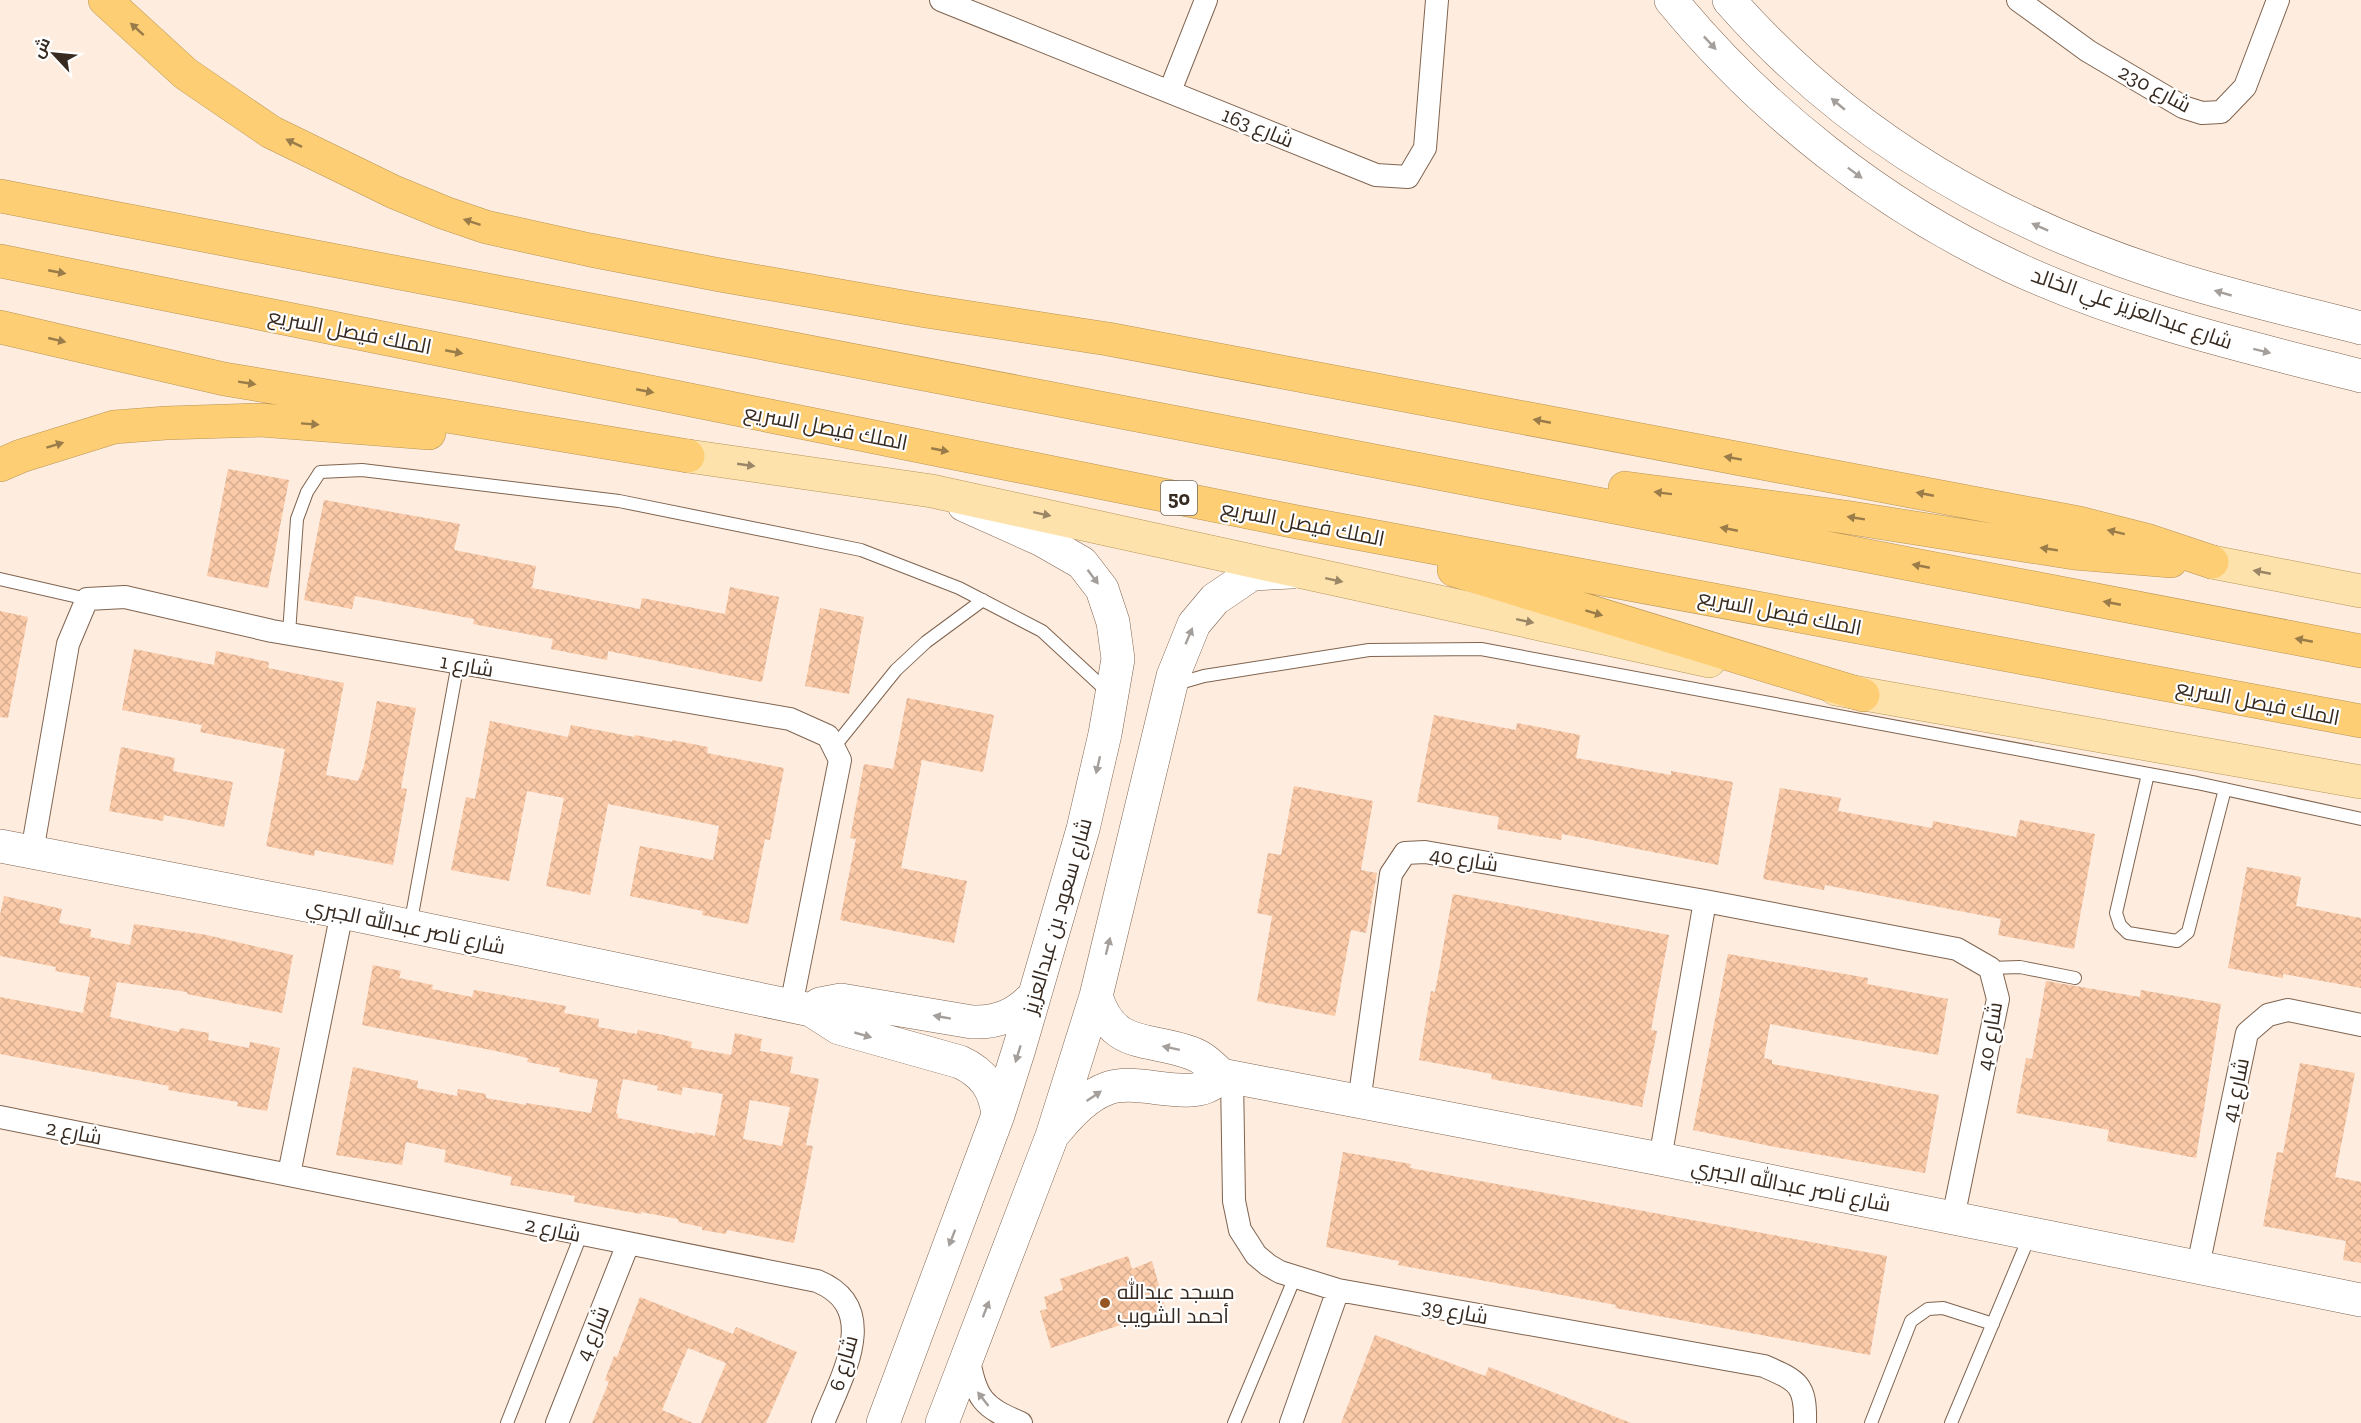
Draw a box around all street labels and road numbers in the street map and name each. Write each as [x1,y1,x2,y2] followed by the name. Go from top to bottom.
[2113,59,2196,119] street label: شارع 230
[1218,101,1297,154] street label: شارع 163
[2027,262,2236,358] street label: شارع عبدالعزيز علي الخالد
[266,303,434,361] street label: الملك فيصل السريع
[742,399,910,457] street label: الملك فيصل السريع
[1161,481,1197,515] road number: 50
[1219,495,1387,553] street label: الملك فيصل السريع
[1696,584,1864,642] street label: الملك فيصل السريع
[438,648,496,684] street label: شارع 1
[2174,674,2342,732] street label: الملك فيصل السريع
[1017,815,1099,1018] street label: شارع سعود بن عبدالعزيز
[1428,841,1500,879] street label: شارع 40
[303,892,508,963] street label: شارع ناصر عبدالله الجبري
[1971,1000,2009,1072] street label: شارع 40
[2216,1056,2256,1125] street label: شارع 41
[44,1114,104,1152] street label: شارع 2
[1688,1152,1893,1221] street label: شارع ناصر عبدالله الجبري
[522,1211,583,1249] street label: شارع 2
[1420,1293,1490,1331] street label: شارع 39
[570,1302,616,1365] street label: شارع 4
[823,1332,865,1394] street label: شارع 6

